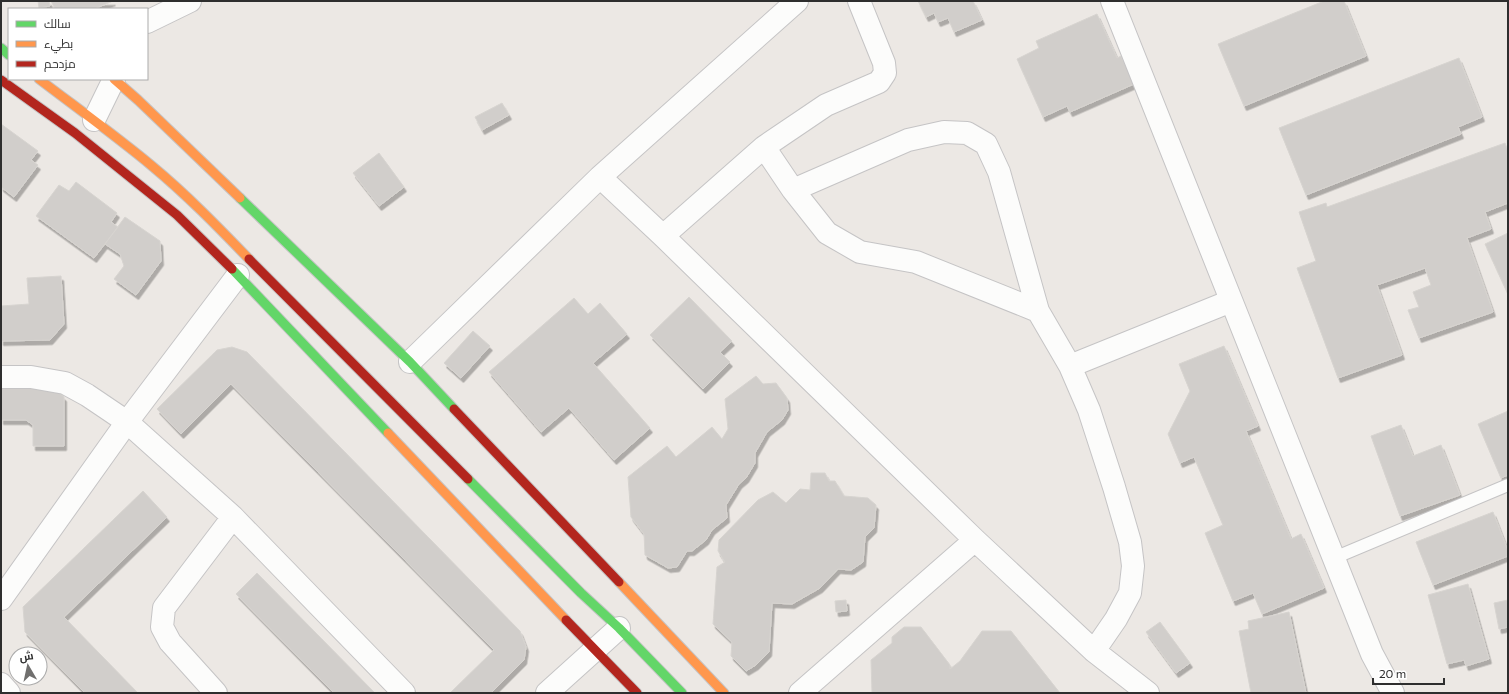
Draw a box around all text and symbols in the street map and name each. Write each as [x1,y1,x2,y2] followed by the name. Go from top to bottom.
[8,8,148,80] legend
[44,16,71,30] text: سالك
[44,36,73,54] text: بطيء
[44,56,76,72] text: مزدحم
[8,646,48,686] north arrow
[18,648,35,664] text: ش
[1373,660,1444,686] scale bar
[1379,666,1406,680] text: 20 m

